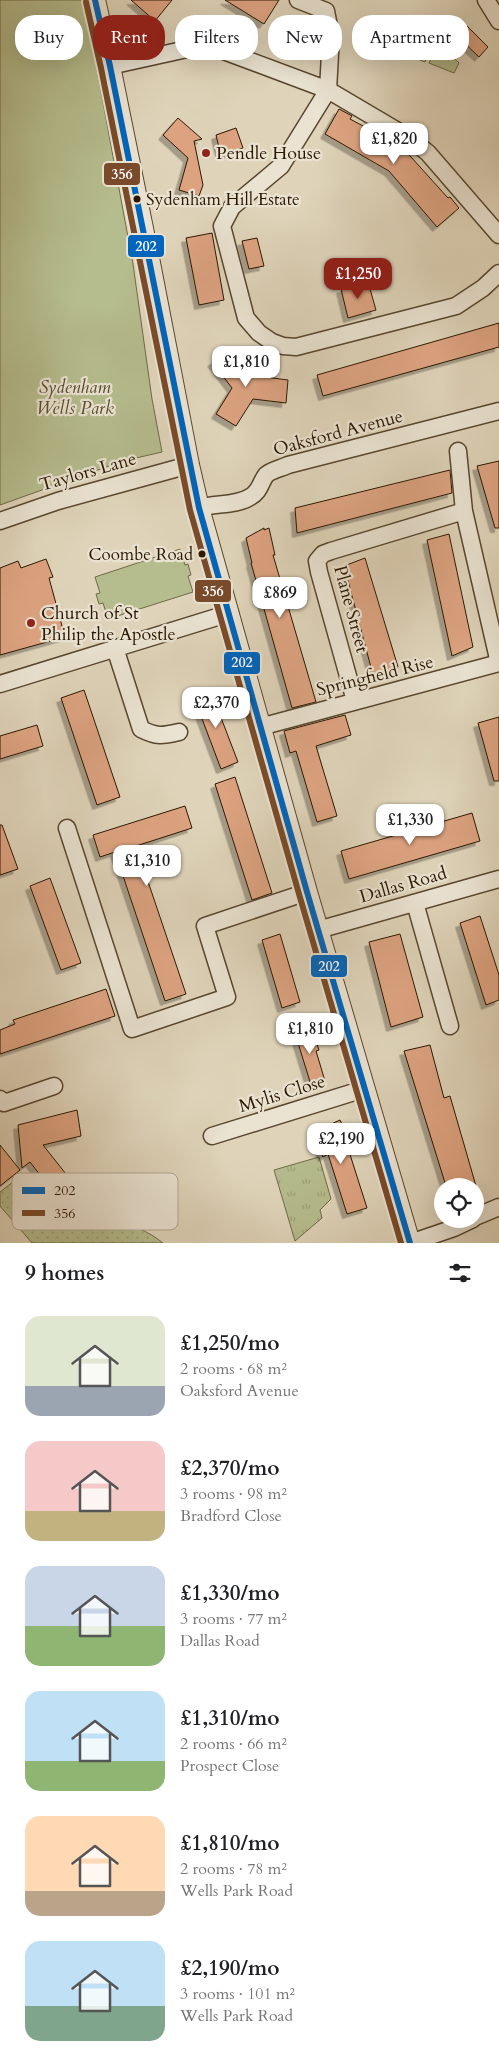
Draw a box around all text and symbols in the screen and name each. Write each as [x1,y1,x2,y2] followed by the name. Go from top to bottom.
[15,15,83,60] chip: Buy
[93,15,165,60] chip: Rent
[175,15,258,60] chip: Filters
[268,15,342,60] chip: New
[352,15,469,60] chip: Apartment
[353,122,435,165] pin: £1,820
[371,128,417,150] text: £1,820
[216,141,321,166] place label: Pendle House
[200,147,212,159] marker: Pendle House
[103,162,141,186] line badge: 356
[111,165,133,184] text: 356
[146,188,300,211] place label: Sydenham Hill Estate
[132,194,142,204] marker: Sydenham Hill Estate
[127,234,165,258] line badge: 202
[135,237,157,256] text: 202
[317,258,399,300] pin: £1,250
[335,263,381,285] text: £1,250
[205,346,287,388] pin: £1,810
[223,351,269,373] text: £1,810
[36,375,114,421] park label: Sydenham Wells Park
[270,404,406,462] street label: Oaksford Avenue
[37,446,139,498] street label: Taylors Lane
[88,543,193,566] place label: Coombe Road
[197,549,207,559] marker: Coombe Road
[327,563,375,656] street label: Plane Street
[250,576,310,619] pin: £869
[194,579,232,603] line badge: 356
[202,582,224,601] text: 356
[263,582,297,604] text: £869
[41,601,176,647] place label: Church of St Philip the Apostle
[25,617,37,629] marker: Church of St Philip the Apostle
[314,649,436,703] street label: Springfield Rise
[223,651,261,675] line badge: 202
[231,653,253,672] text: 202
[175,686,257,729] pin: £2,370
[193,692,239,714] text: £2,370
[369,804,451,846] pin: £1,330
[387,809,433,831] text: £1,330
[106,844,188,887] pin: £1,310
[124,850,170,872] text: £1,310
[356,861,450,909] street label: Dallas Road
[310,954,348,978] line badge: 202
[318,957,340,976] text: 202
[269,1012,351,1055] pin: £1,810
[287,1018,333,1040] text: £1,810
[236,1069,328,1119] street label: Mylis Close
[300,1122,382,1165] pin: £2,190
[318,1128,364,1150] text: £2,190
[12,1173,178,1230] legend
[434,1178,484,1228] map controls
[434,1178,484,1228] button: locate
[54,1181,76,1200] text: 202
[54,1204,76,1223] text: 356
[25,1259,104,1288] text: 9 homes
[446,1259,474,1287] icon: filters
[180,1329,280,1358] text: £1,250/mo
[65,1336,125,1396] icon: home
[180,1358,287,1380] text: 2 rooms · 68 m²
[180,1380,299,1402] text: Oaksford Avenue
[180,1454,280,1483] text: £2,370/mo
[65,1461,125,1521] icon: home
[180,1483,287,1505] text: 3 rooms · 98 m²
[180,1505,282,1527] text: Bradford Close
[180,1579,280,1608] text: £1,330/mo
[65,1586,125,1646] icon: home
[180,1608,287,1630] text: 3 rooms · 77 m²
[180,1630,260,1652] text: Dallas Road
[180,1704,280,1733] text: £1,310/mo
[65,1711,125,1771] icon: home
[180,1733,287,1755] text: 2 rooms · 66 m²
[180,1755,279,1777] text: Prospect Close
[180,1829,280,1858] text: £1,810/mo
[65,1836,125,1896] icon: home
[180,1858,287,1880] text: 2 rooms · 78 m²
[180,1880,293,1902] text: Wells Park Road
[180,1954,280,1983] text: £2,190/mo
[65,1961,125,2021] icon: home
[180,1983,295,2005] text: 3 rooms · 101 m²
[180,2005,293,2027] text: Wells Park Road

